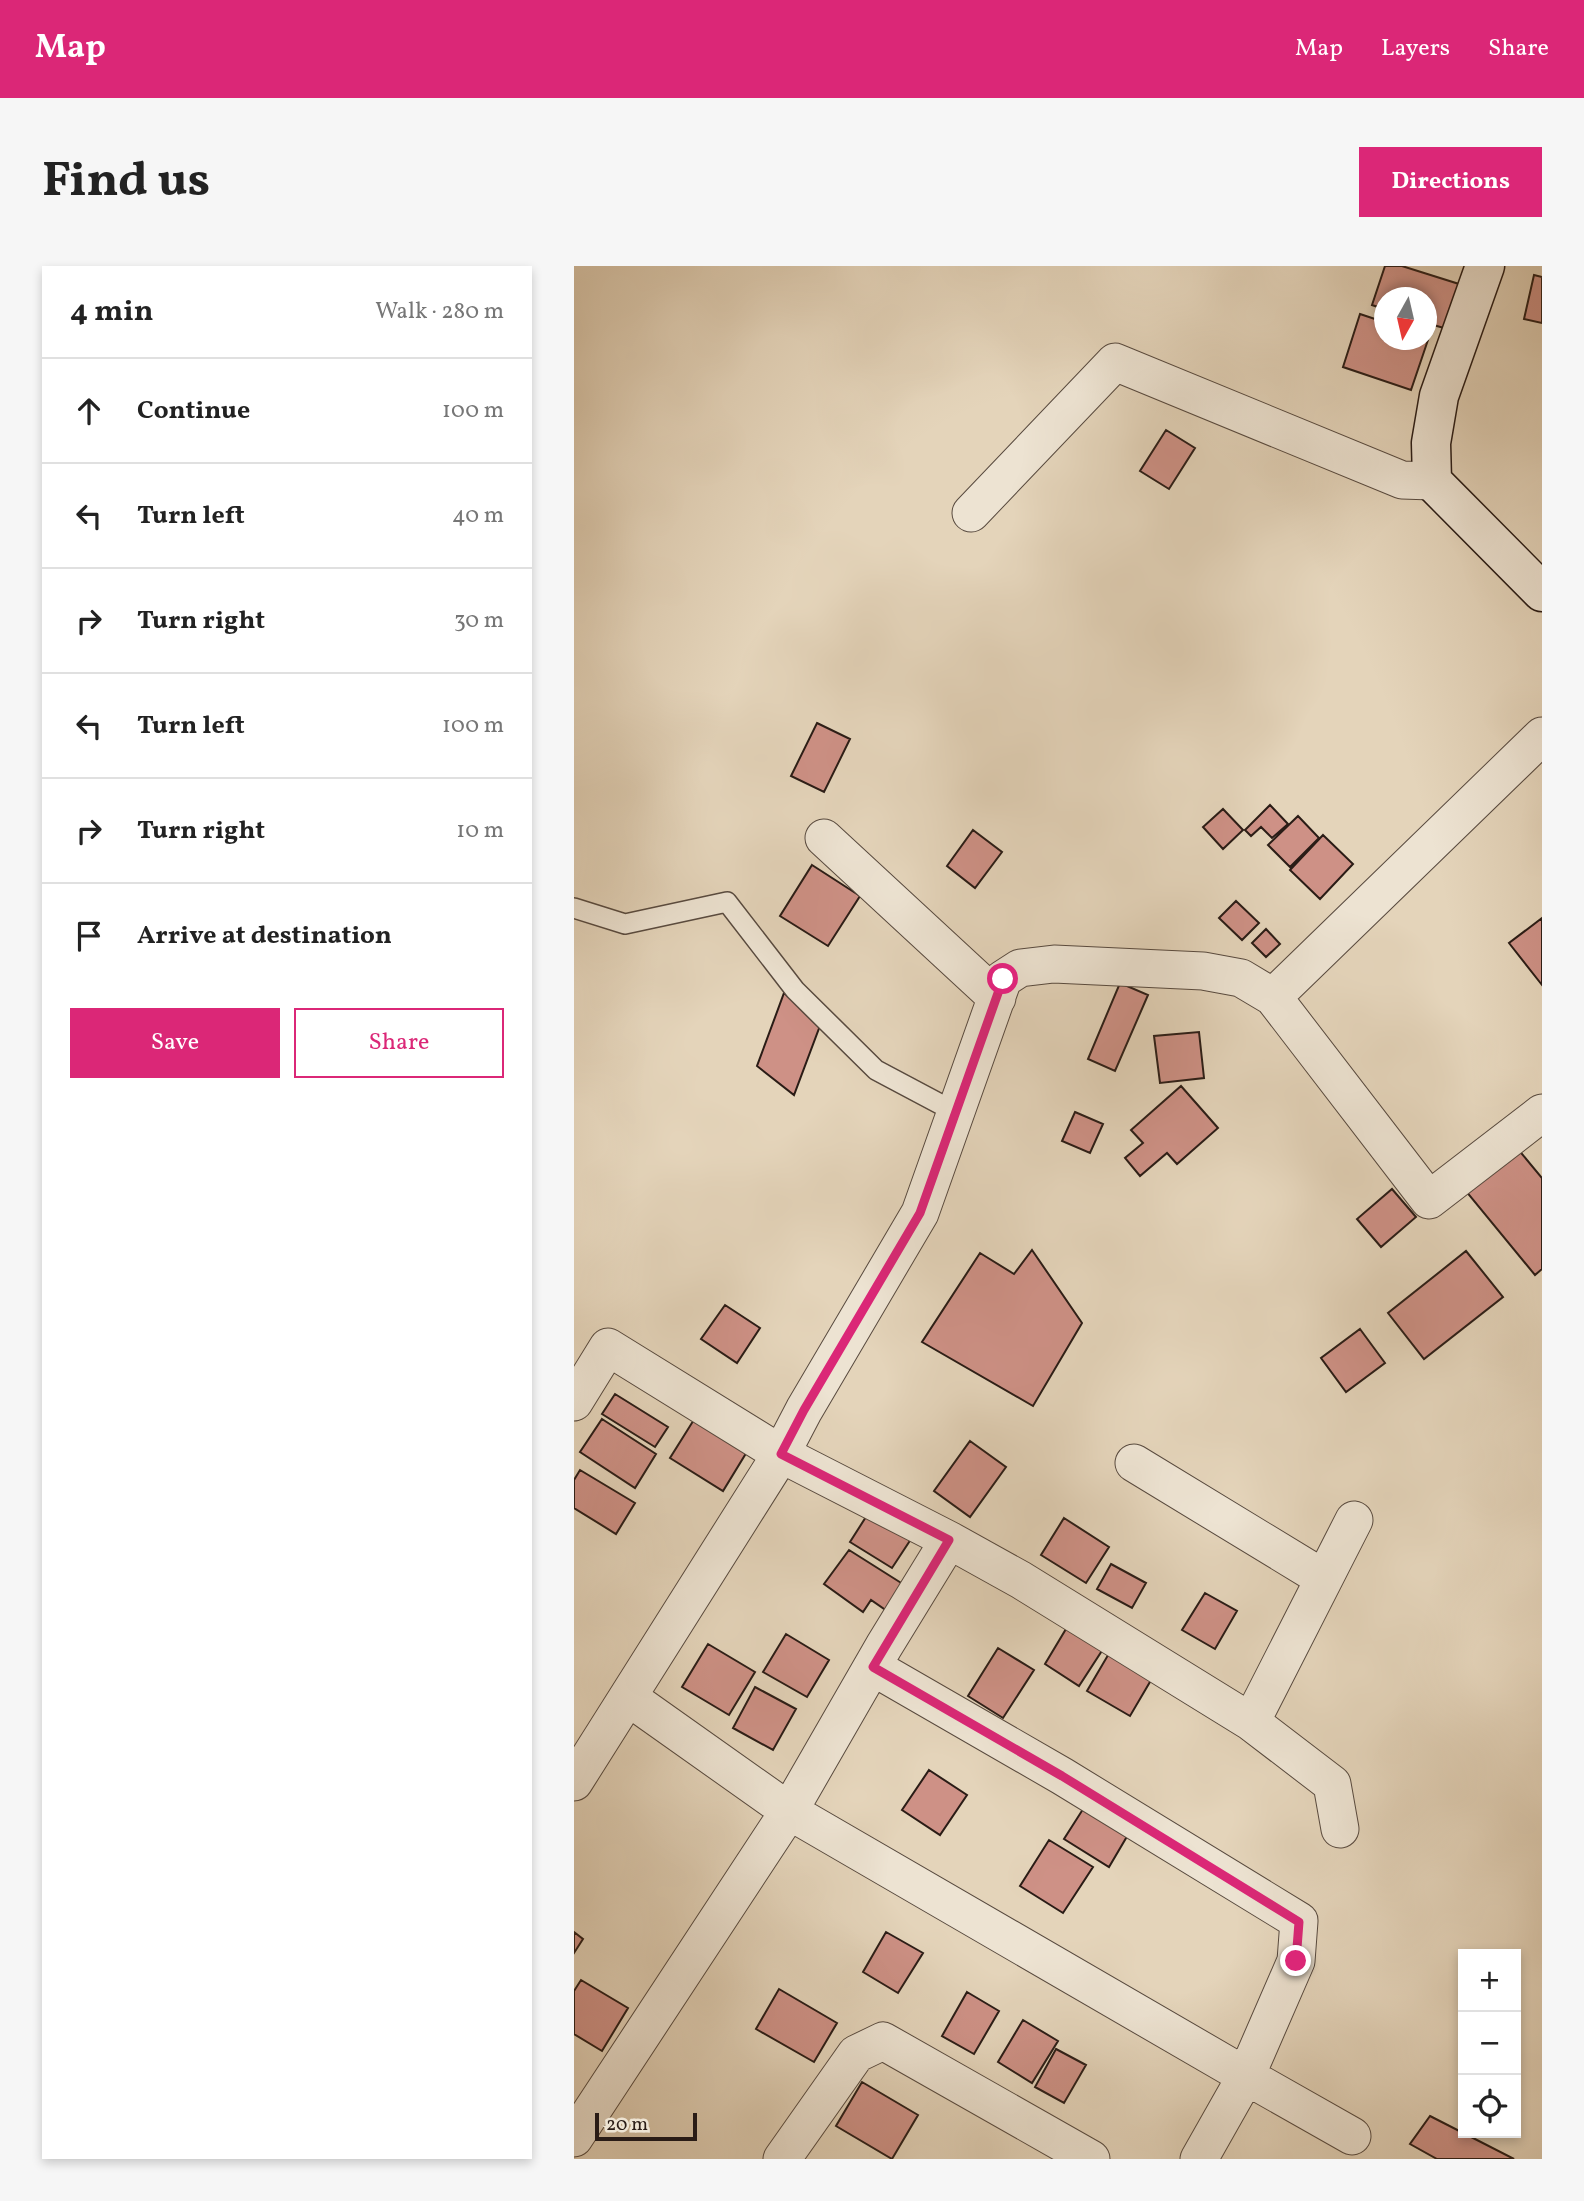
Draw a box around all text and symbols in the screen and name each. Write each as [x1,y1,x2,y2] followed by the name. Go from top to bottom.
[35,26,106,72] text: Map
[1295,32,1343,66] text: Map
[1381,32,1450,66] text: Layers
[1488,32,1549,66] text: Share
[1359,147,1542,217] button: Directions
[42,148,210,217] text: Find us
[1374,287,1437,350] north arrow
[70,291,154,333] text: 4 min
[375,296,504,328] text: Walk · 280 m
[70,392,108,430] icon: ahead
[137,393,250,429] text: Continue
[442,395,504,427] text: 100 m
[70,497,108,535] icon: left
[137,498,245,534] text: Turn left
[452,500,504,532] text: 40 m
[70,602,108,640] icon: right
[137,603,265,639] text: Turn right
[454,605,504,637] text: 30 m
[70,707,108,745] icon: left
[137,708,245,744] text: Turn left
[442,710,504,742] text: 100 m
[70,812,108,850] icon: right
[137,813,265,849] text: Turn right
[456,815,504,847] text: 10 m
[70,917,108,955] icon: arrive
[137,918,392,954] text: Arrive at destination
[987,963,1018,994] route start
[70,1008,280,1078] button: Save
[294,1008,504,1078] button: Share
[1280,1945,1311,1976] route end
[1458,1949,1521,2138] map controls
[1458,1949,1521,2012] button: +
[1458,2012,1521,2075] button: −
[1458,2075,1521,2138] button: locate
[595,2110,696,2142] scale bar
[606,2112,648,2138] text: 20 m

